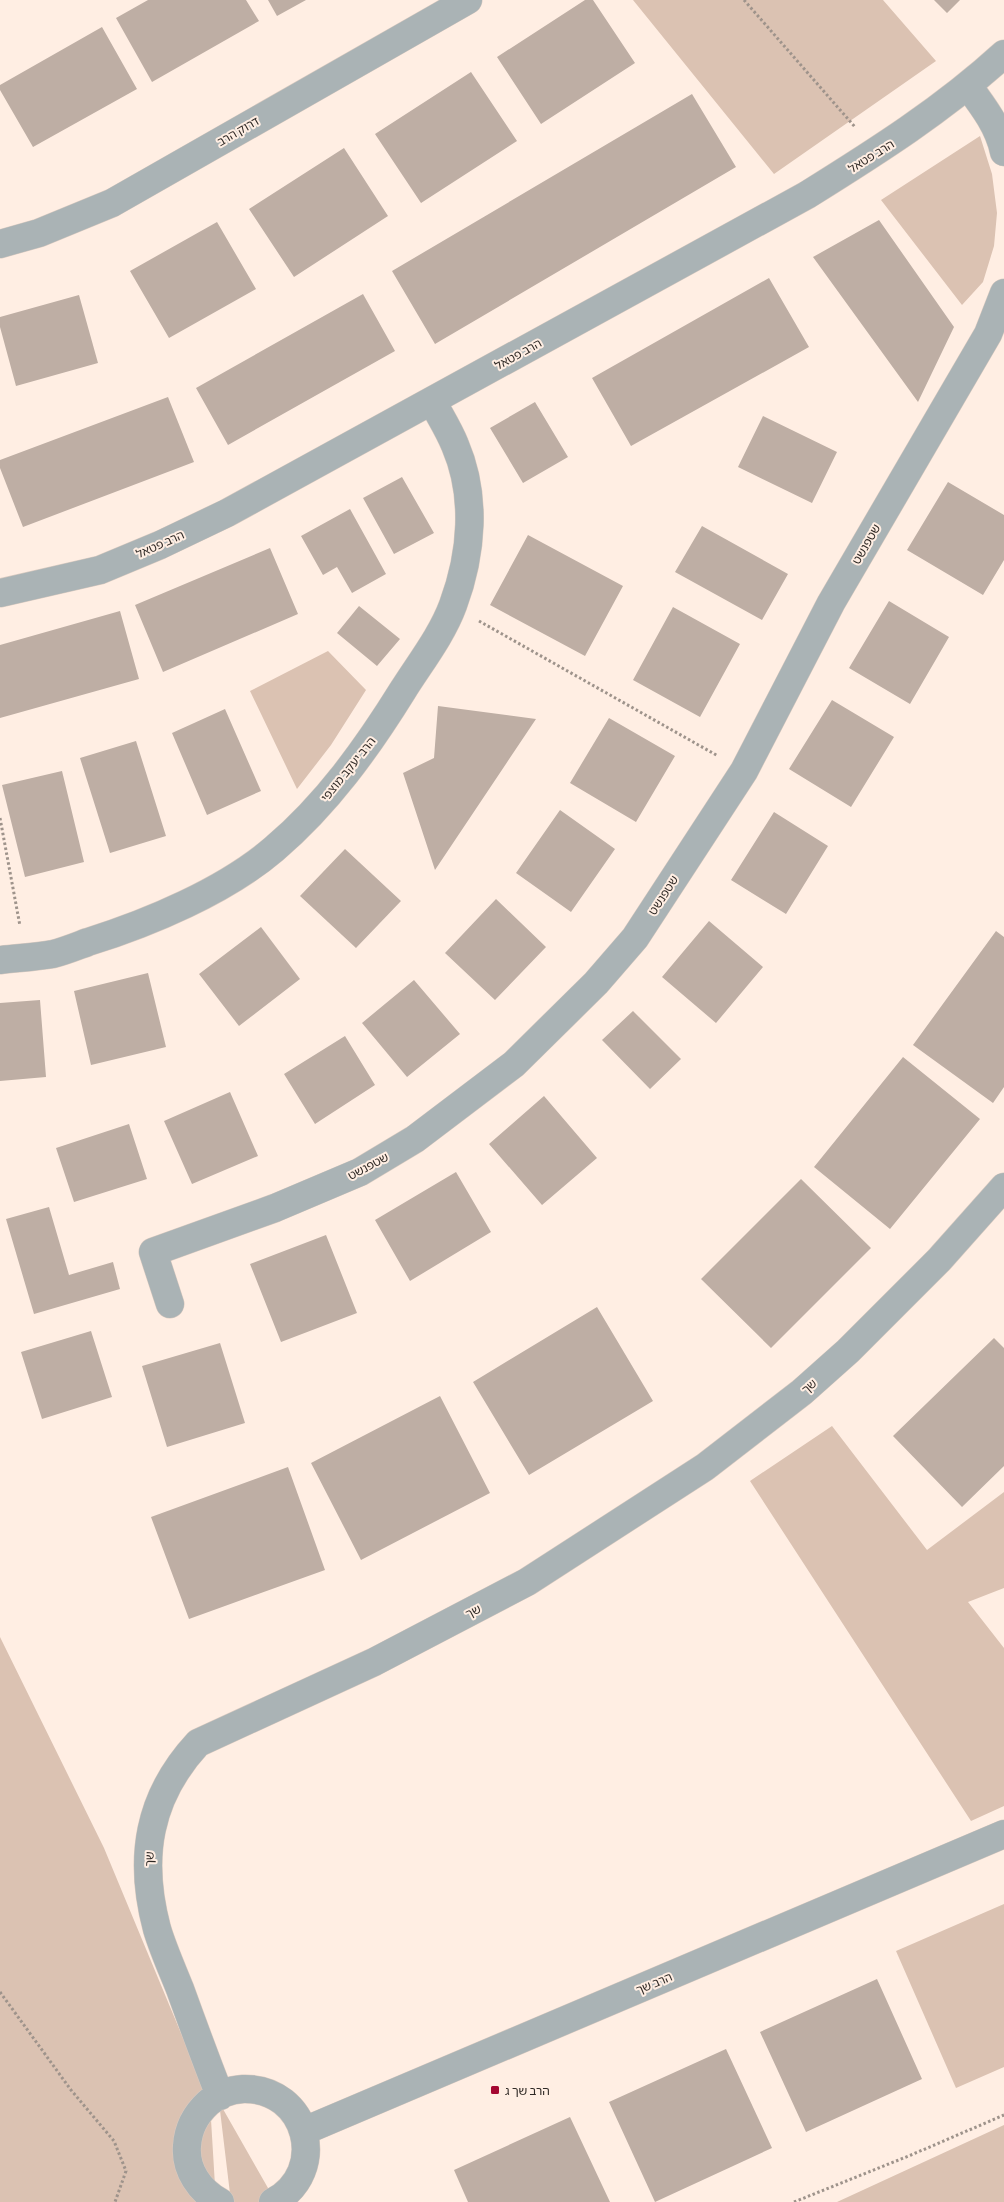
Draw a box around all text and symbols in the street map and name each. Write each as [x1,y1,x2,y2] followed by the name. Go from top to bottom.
[214,112,263,150] street label: דרוק הרב
[845,135,897,177] street label: הרב פטאל
[491,334,545,374] street label: הרב פטאל
[848,521,884,567] street label: שטפנשט
[133,526,187,562] street label: הרב פטאל
[317,733,379,805] street label: הרב יעקב מוצפי
[644,872,682,918] street label: שטפנשט
[345,1148,391,1184] street label: שטפנשט
[798,1375,820,1397] street label: שך
[462,1600,484,1622] street label: שך
[140,1851,158,1867] street label: שך
[633,1968,675,1998] street label: הרב שך
[505,2082,550,2099] place label: הרב שך ג
[489,2084,501,2096] marker: הרב שך ג

